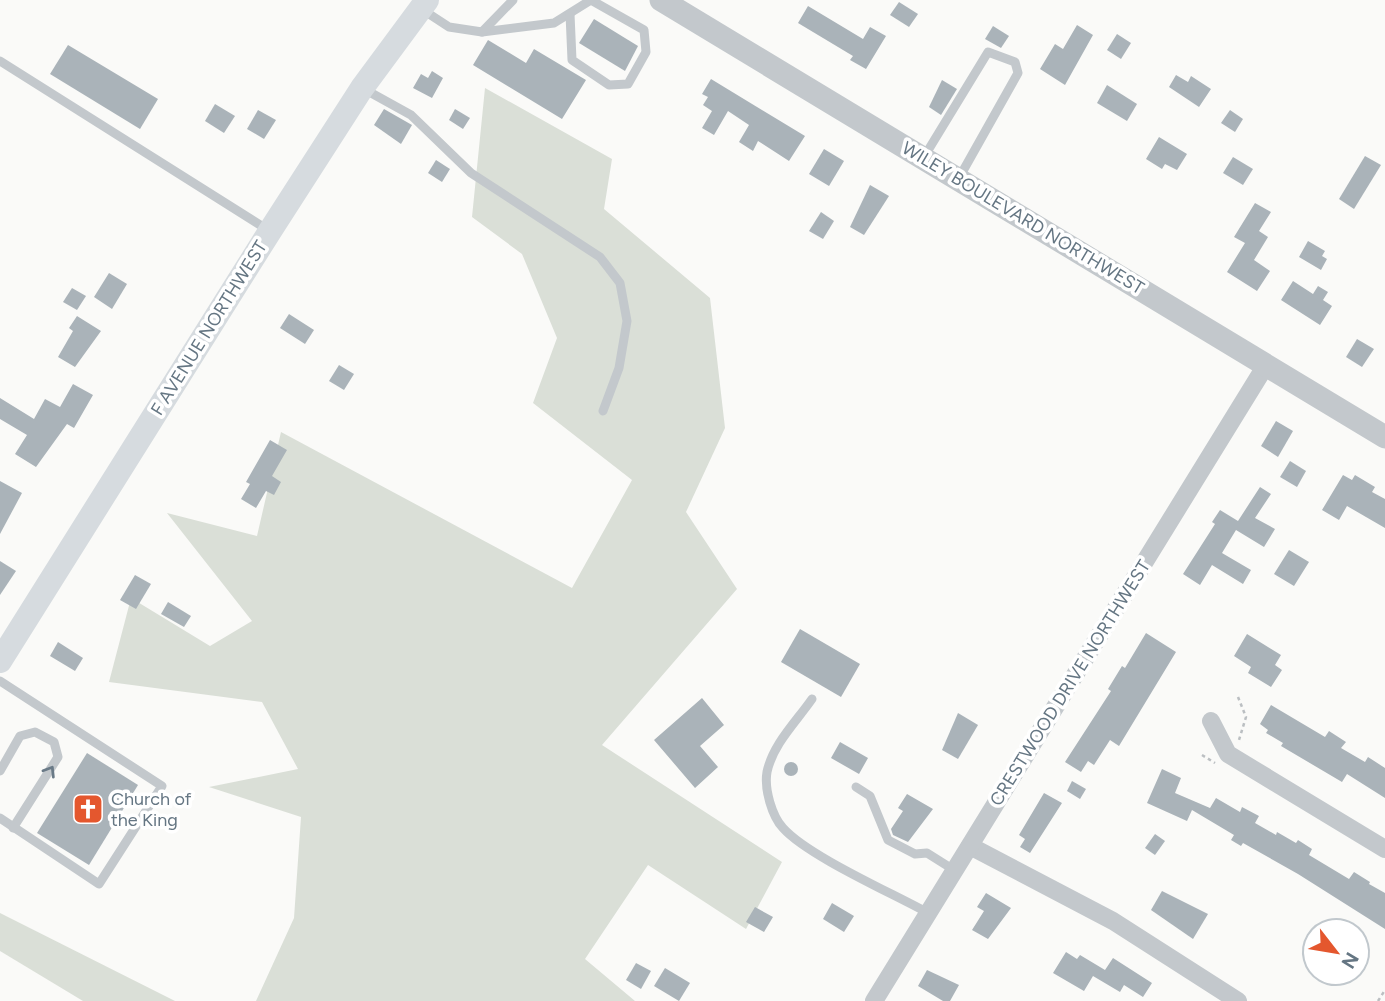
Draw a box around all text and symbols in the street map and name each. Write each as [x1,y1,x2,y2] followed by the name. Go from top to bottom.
[898,137,1148,299] street label: WILEY BOULEVARD NORTHWEST
[146,236,272,419] street label: F AVENUE NORTHWEST
[985,556,1155,810] street label: CRESTWOOD DRIVE NORTHWEST
[41,765,54,778] one-way arrow
[111,788,192,831] place label: Church of the King
[71,792,105,826] church icon: Church of the King
[1301,917,1371,987] north arrow
[1337,948,1364,973] text: N

